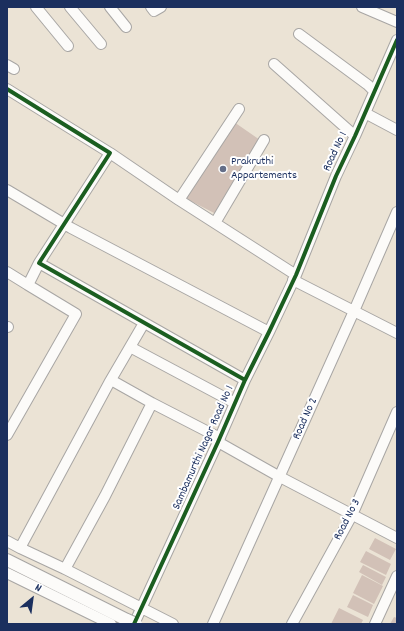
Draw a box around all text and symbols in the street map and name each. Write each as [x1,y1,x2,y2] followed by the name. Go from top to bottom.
[321,130,351,174] street label: Road No 1
[231,155,297,183] place label: Prakruthi Appartements
[218,164,228,174] marker: Prakruthi Appartements
[170,384,238,512] street label: Sambamurthi Nagar Road No 1
[290,396,322,442] street label: Road No 2
[331,497,365,543] street label: Road No 3
[12,579,52,619] north arrow
[32,580,44,597] text: N

